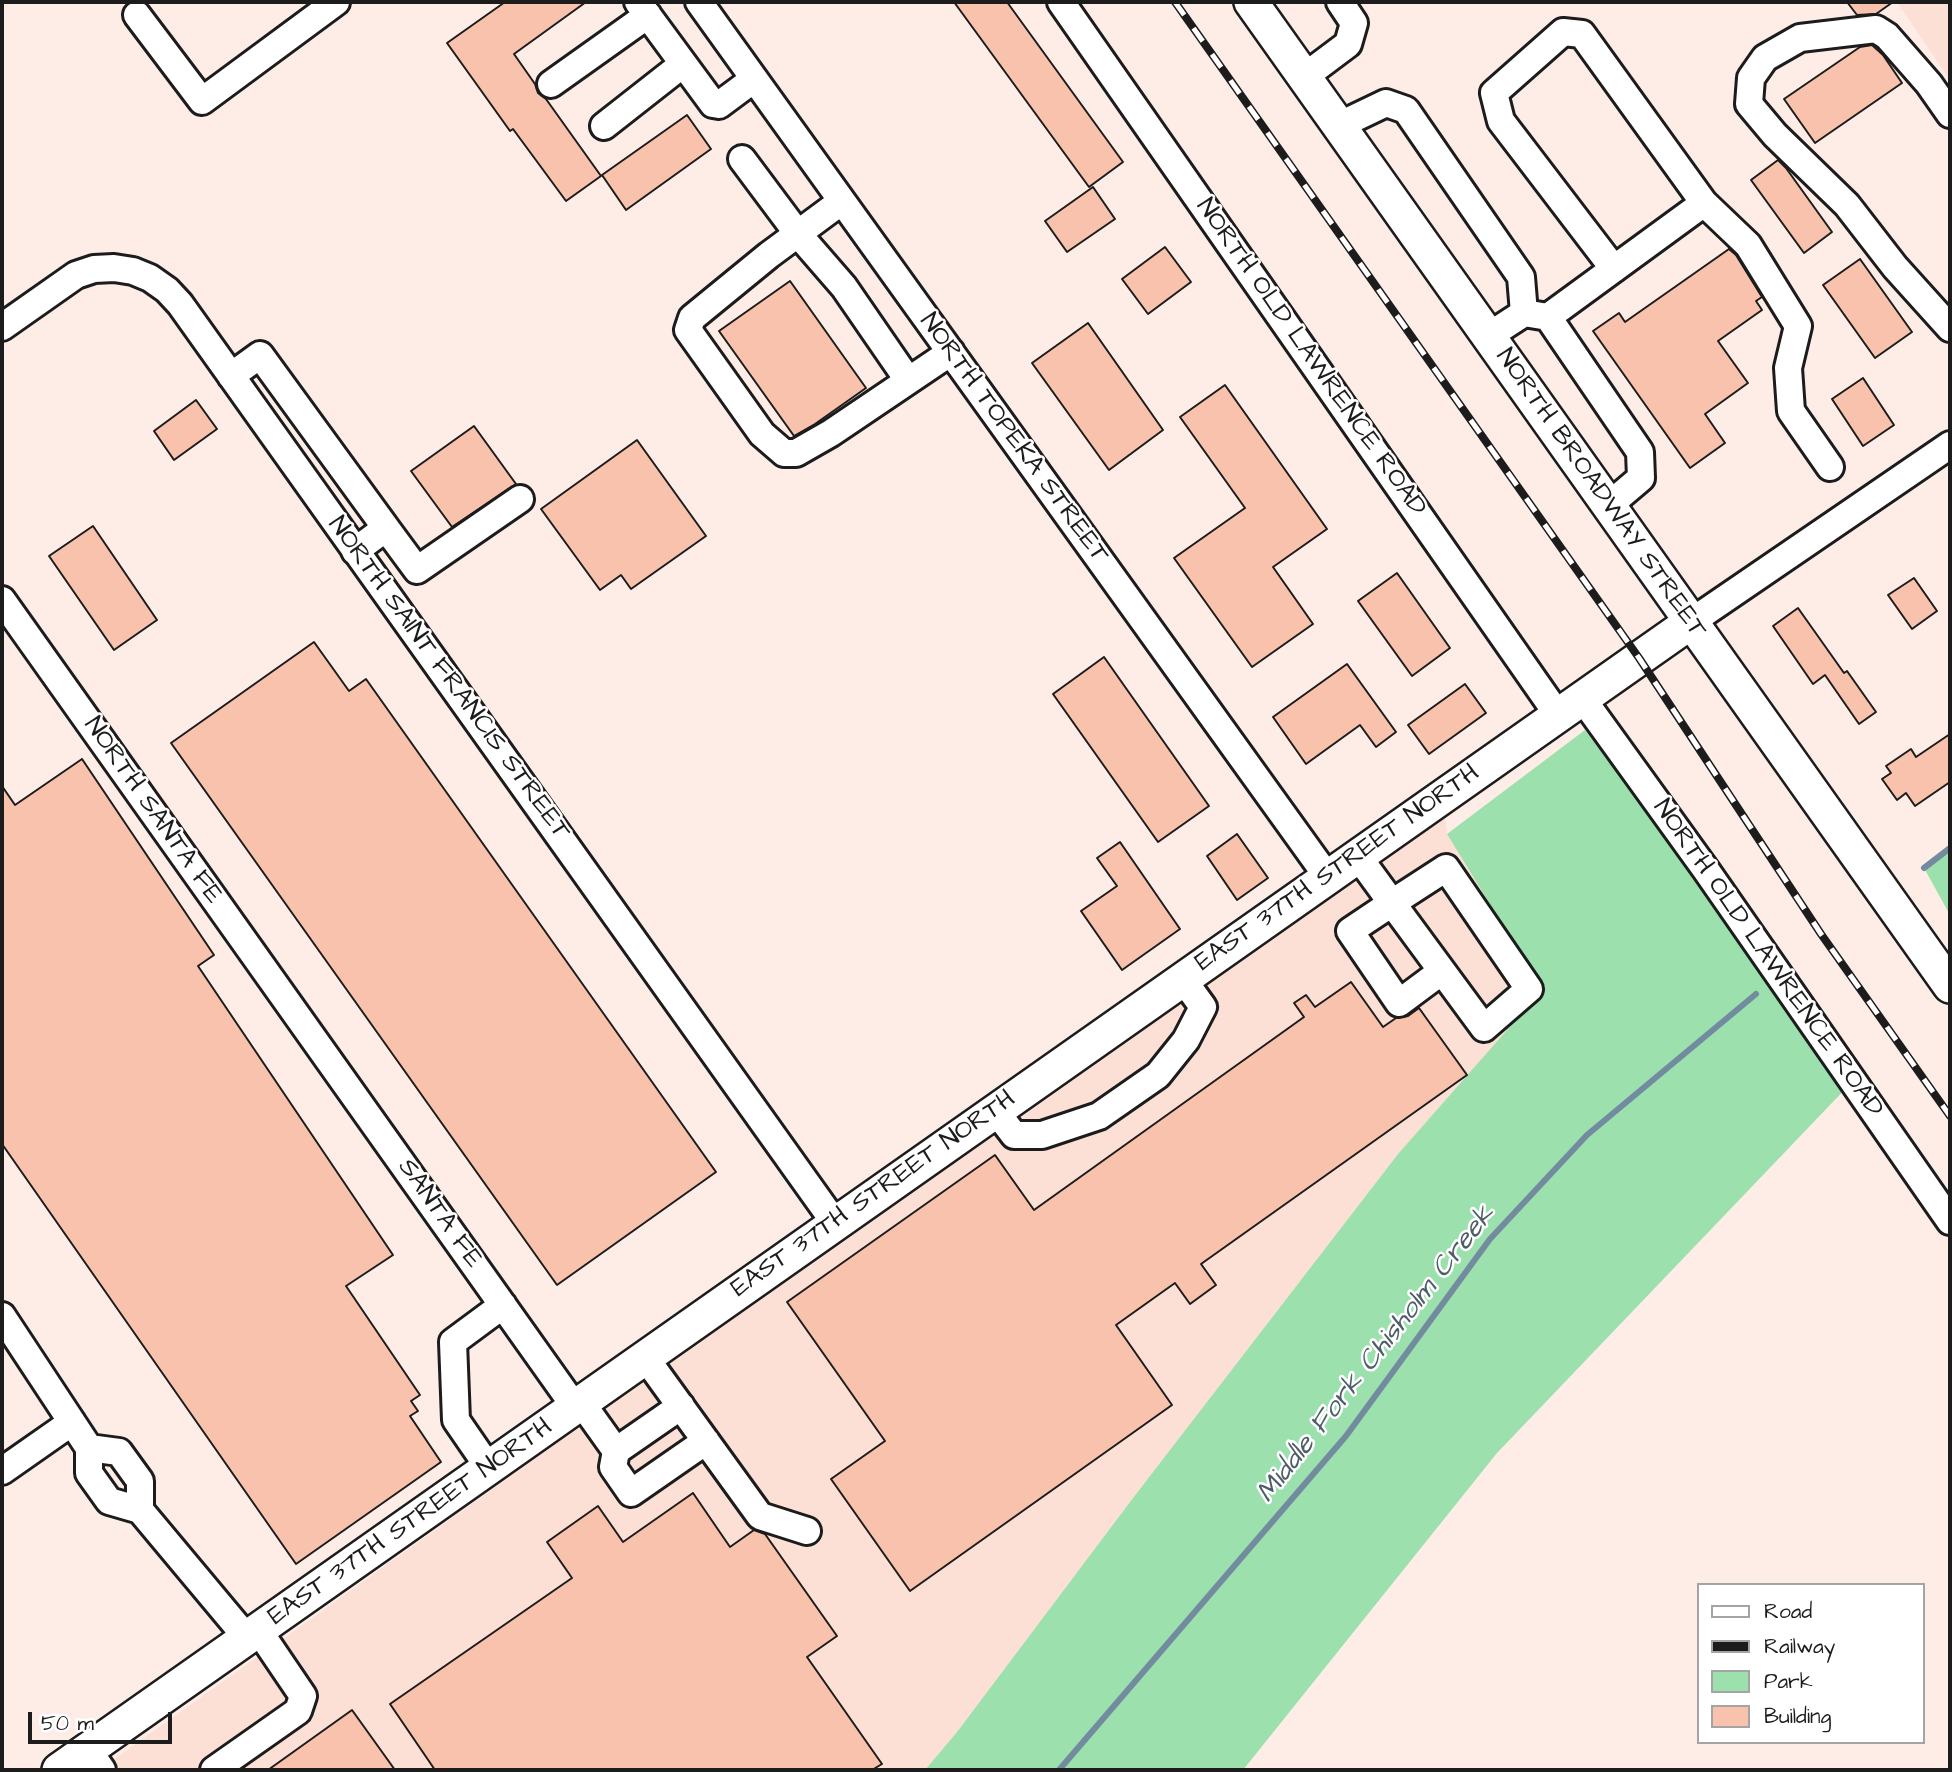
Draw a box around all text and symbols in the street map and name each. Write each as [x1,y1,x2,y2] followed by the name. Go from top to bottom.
[1188,193,1432,523] street label: NORTH OLD LAWRENCE ROAD
[912,308,1114,570] street label: NORTH TOPEKA STREET
[1488,343,1712,645] street label: NORTH BROADWAY STREET
[320,511,576,847] street label: NORTH SAINT FRANCIS STREET
[76,712,228,910] street label: NORTH SANTA FE
[1190,759,1486,979] street label: EAST 37TH STREET NORTH
[1645,794,1889,1124] street label: NORTH OLD LAWRENCE ROAD
[726,1085,1022,1305] street label: EAST 37TH STREET NORTH
[390,1153,488,1275] street label: SANTA FE
[1251,1200,1503,1510] water label: Middle Fork Chisholm Creek
[263,1413,559,1633] street label: EAST 37TH STREET NORTH
[1696,1583,1924,1744] legend
[1764,1597,1812,1626] text: Road
[1764,1632,1835,1661] text: Railway
[1764,1667,1813,1696] text: Park
[32,1698,175,1742] scale bar
[1764,1702,1831,1731] text: Building
[41,1709,94,1738] text: 50 m

